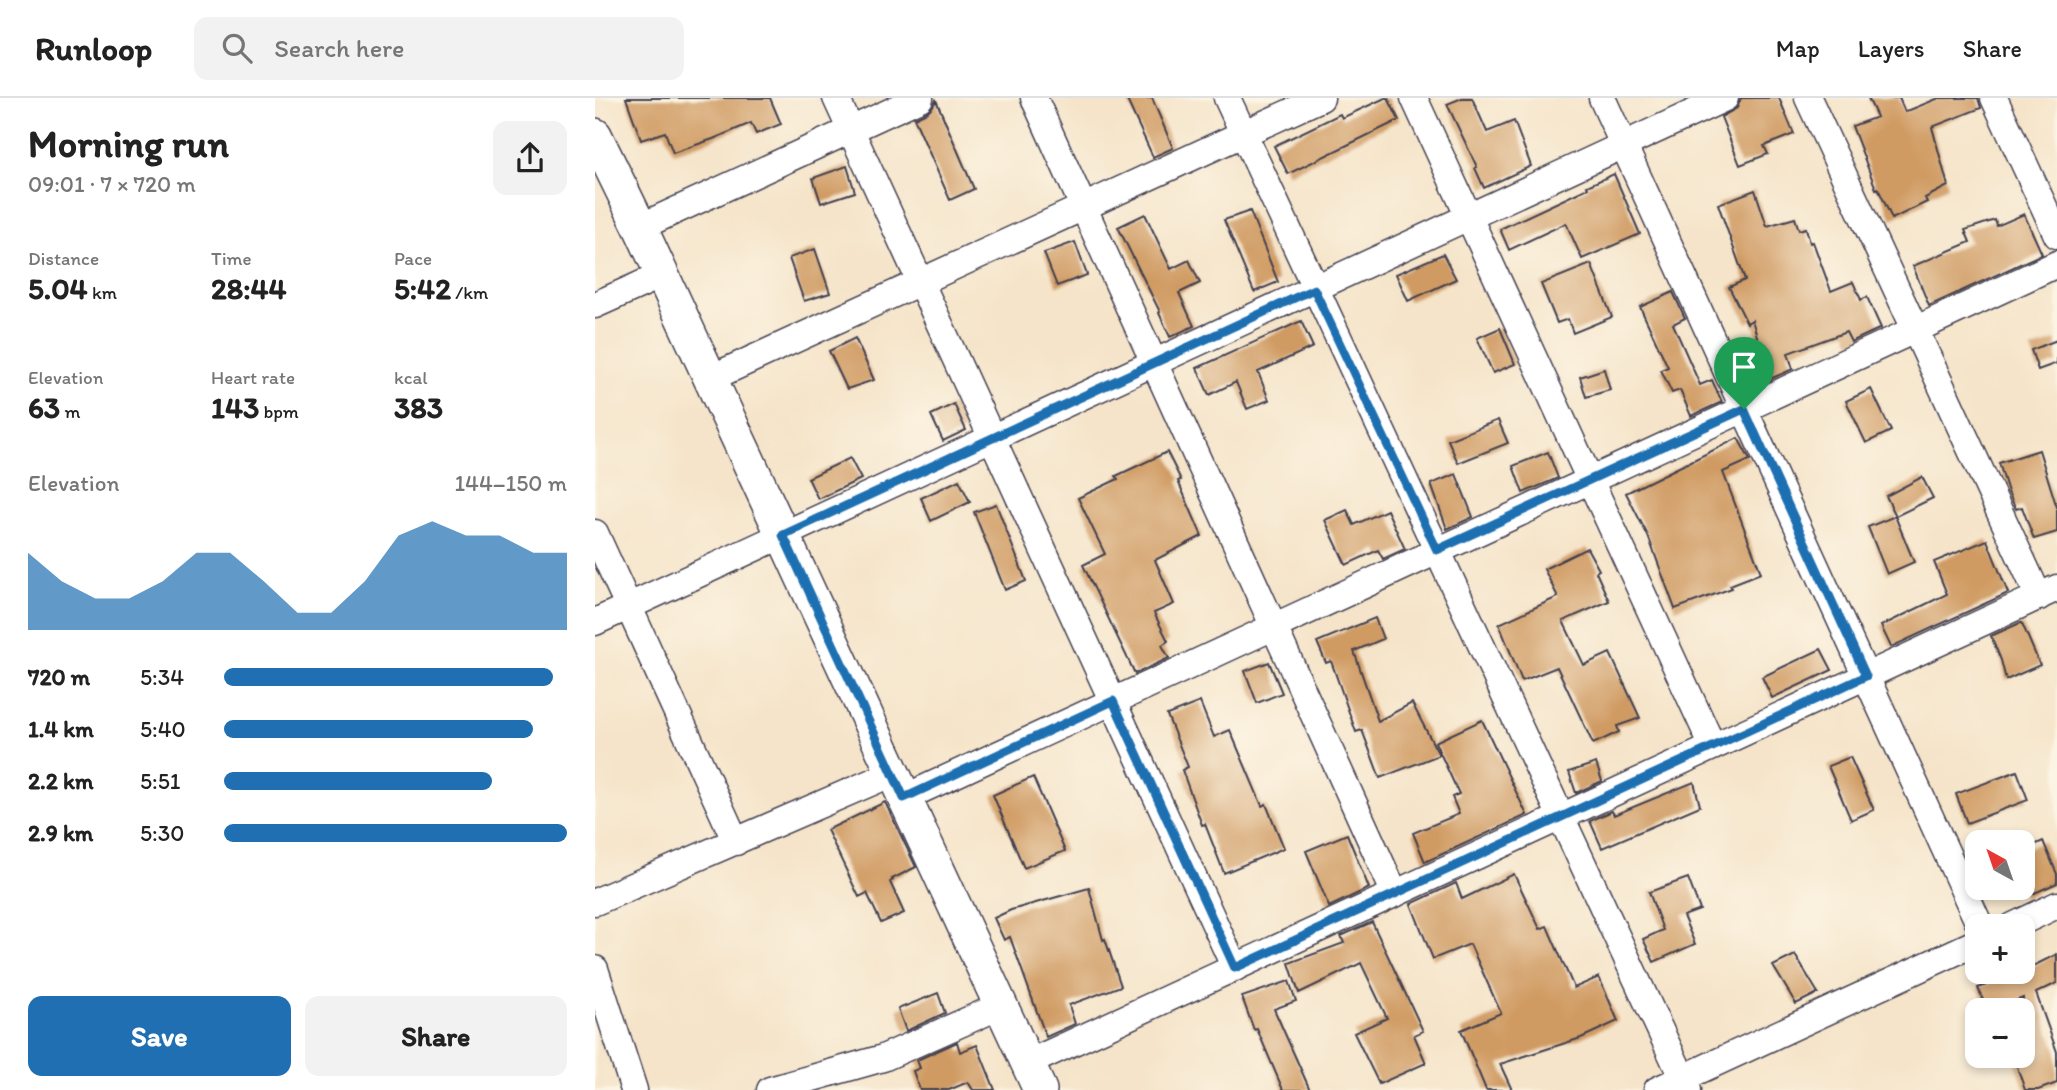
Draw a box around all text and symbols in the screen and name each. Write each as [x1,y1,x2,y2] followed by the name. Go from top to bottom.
[194,17,684,80] search box
[35,29,152,68] text: Runloop
[218,29,256,67] icon: search
[274,32,405,64] text: Search here
[1776,34,1820,63] text: Map
[1858,34,1925,63] text: Layers
[1963,34,2022,63] text: Share
[28,121,229,167] text: Morning run
[493,121,567,195] button: share
[28,170,196,198] text: 09:01 · 7 × 720 m
[28,247,99,270] text: Distance
[211,247,252,270] text: Time
[394,247,432,270] text: Pace
[28,270,88,307] text: 5.04
[211,270,287,307] text: 28:44
[394,270,451,307] text: 5:42
[88,281,117,304] text: km
[451,281,488,304] text: /km
[1714,337,1774,409] pin
[1725,348,1763,386] icon: arrive
[28,366,104,389] text: Elevation
[211,366,295,389] text: Heart rate
[394,366,428,389] text: kcal
[28,389,60,426] text: 63
[211,389,259,426] text: 143
[394,389,443,426] text: 383
[60,400,81,423] text: m
[259,400,299,423] text: bpm
[28,469,119,497] text: Elevation
[454,469,567,497] text: 144–150 m
[28,663,90,691] text: 720 m
[140,663,184,691] text: 5:34
[28,715,94,743] text: 1.4 km
[140,715,186,743] text: 5:40
[28,767,93,795] text: 2.2 km
[140,767,180,795] text: 5:51
[28,819,93,847] text: 2.9 km
[140,819,184,847] text: 5:30
[1965,830,2035,900] north arrow
[1965,830,2035,1068] map controls
[1965,914,2035,984] button: +
[28,996,291,1076] button: Save
[305,996,567,1076] button: Share
[1965,998,2035,1068] button: −

